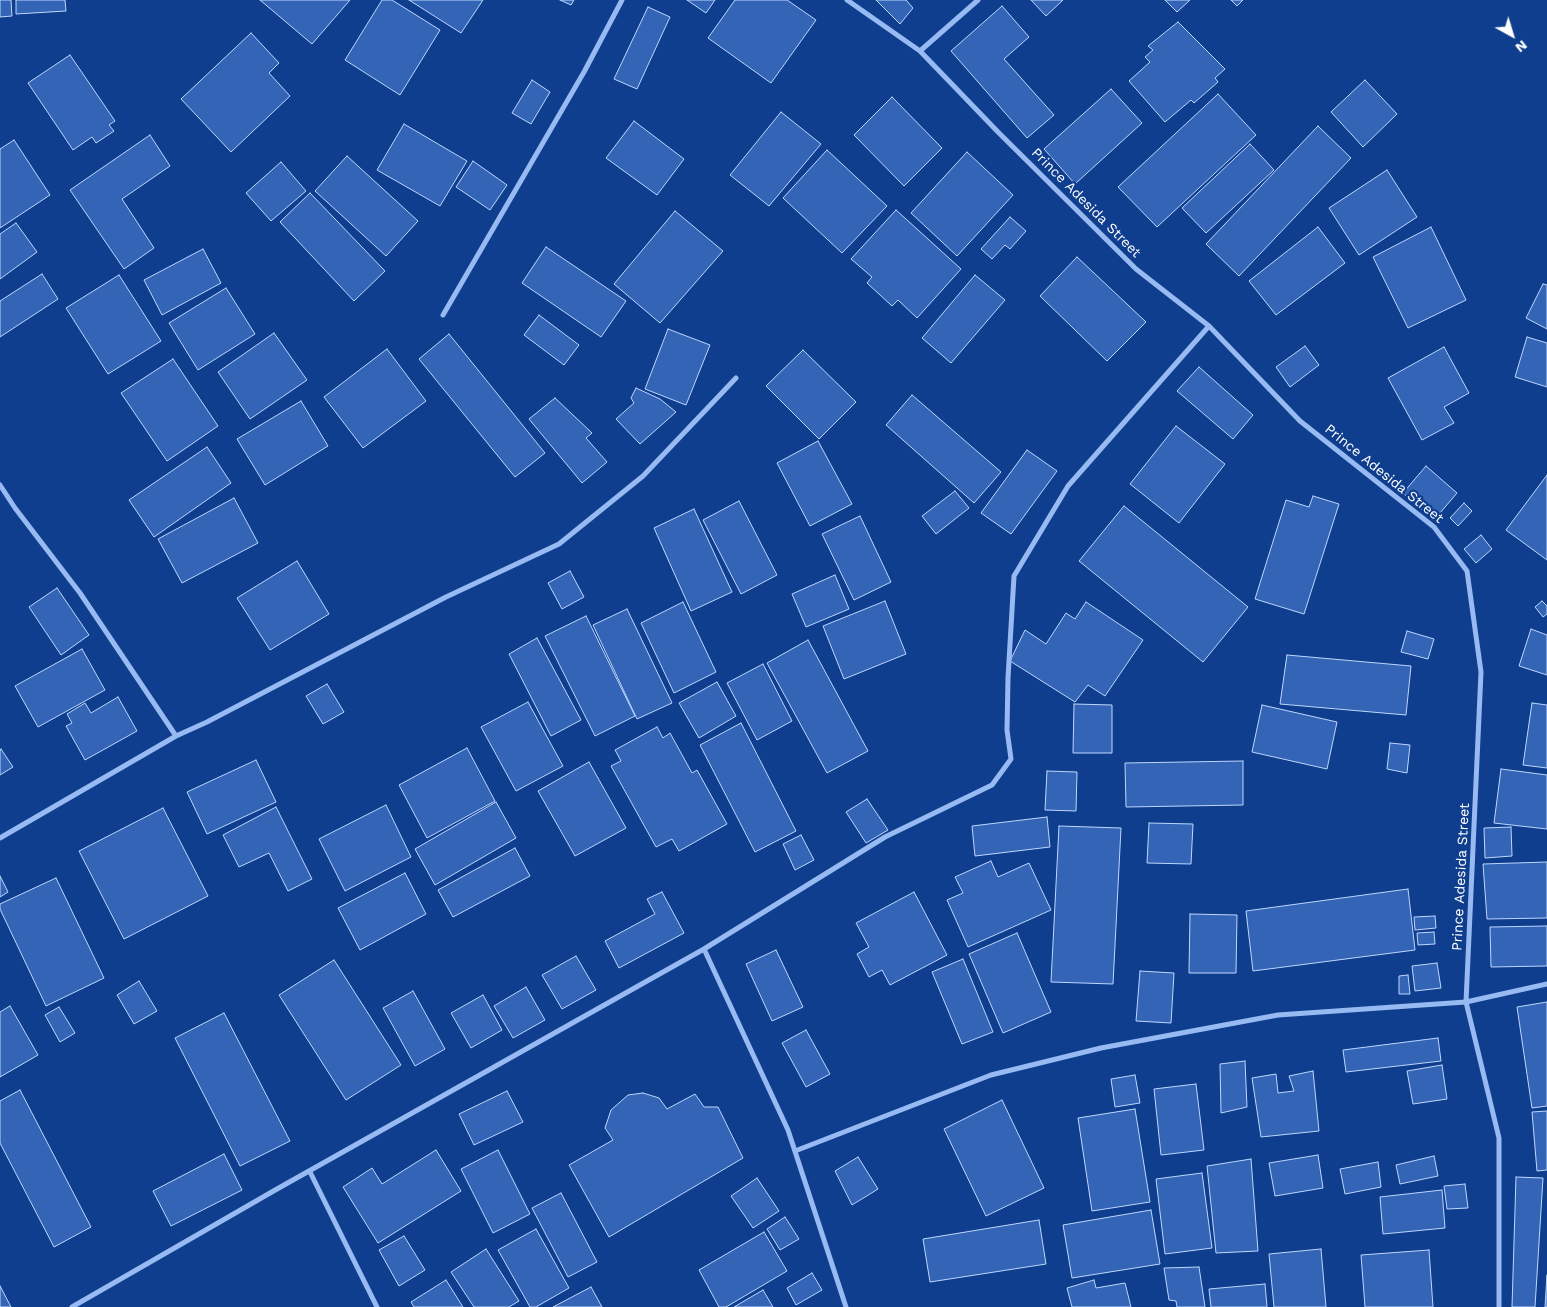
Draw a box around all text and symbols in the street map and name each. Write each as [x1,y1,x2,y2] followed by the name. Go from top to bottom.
[1487,10,1537,60] north arrow
[1512,37,1531,56] text: N
[1028,145,1144,261] street label: Prince Adesida Street
[1321,421,1447,527] street label: Prince Adesida Street
[1449,803,1473,951] street label: Prince Adesida Street

